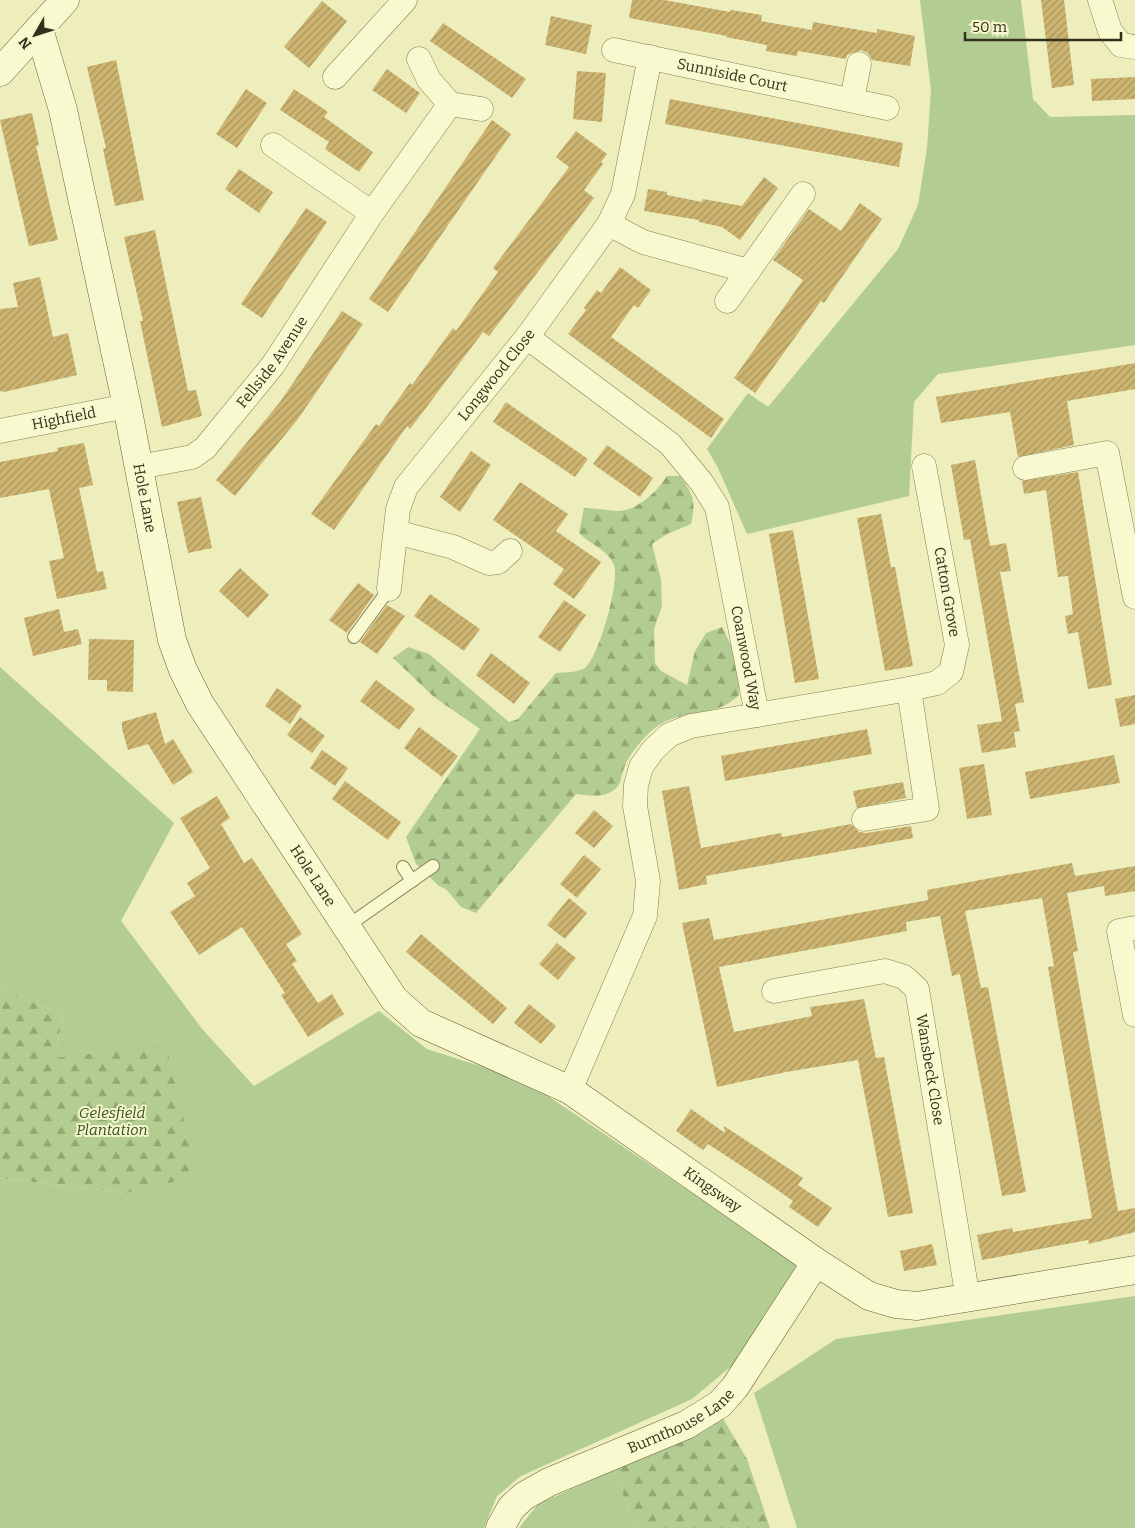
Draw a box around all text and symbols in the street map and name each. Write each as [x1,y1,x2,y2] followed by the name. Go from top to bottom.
[10,10,60,60] north arrow
[965,10,1121,42] scale bar
[972,18,1008,36] text: 50 m
[15,33,35,52] text: N
[675,55,790,96] street label: Sunniside Court
[233,313,311,411] street label: Fellside Avenue
[454,325,539,424] street label: Longwood Close
[30,403,98,434] street label: Highfield
[129,462,160,534] street label: Hole Lane
[930,546,964,638] street label: Catton Grove
[727,604,765,712] street label: Coanwood Way
[286,841,340,910] street label: Hole Lane
[912,1013,948,1126] street label: Wansbeck Close
[76,1104,148,1139] park label: Gelesfield Plantation
[680,1163,745,1216] street label: Kingsway
[625,1385,738,1457] street label: Burnthouse Lane

